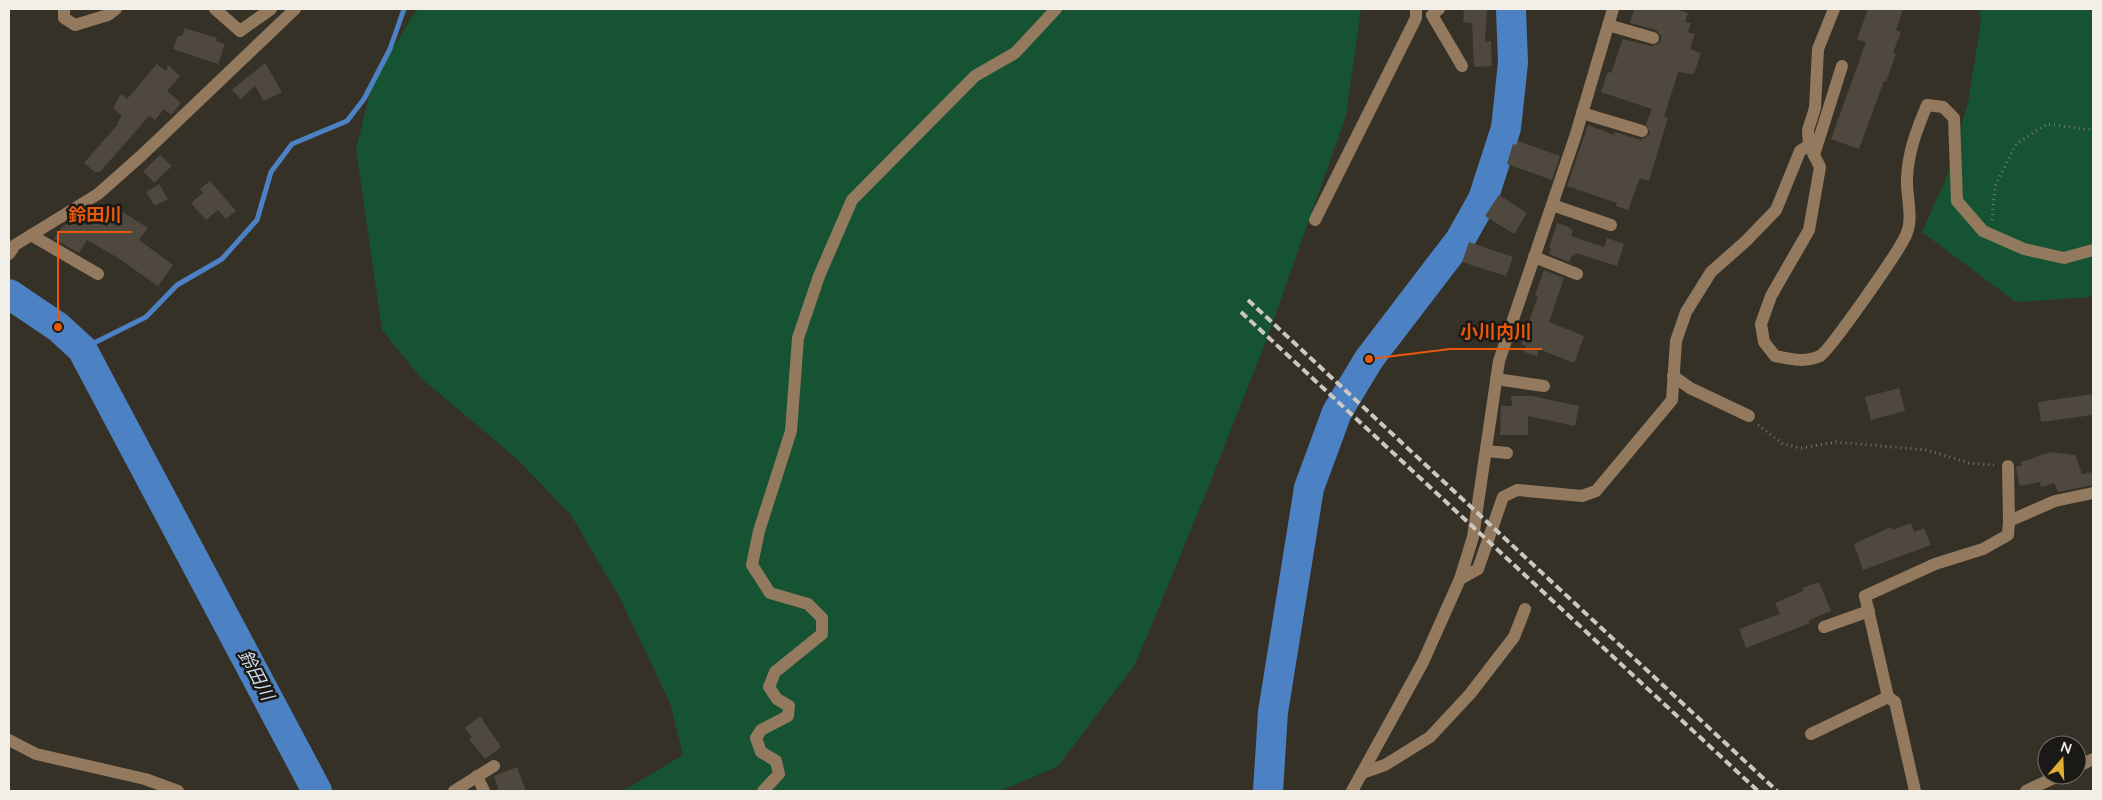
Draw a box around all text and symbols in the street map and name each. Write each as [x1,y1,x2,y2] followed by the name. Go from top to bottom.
[58,199,132,232] callout: 鈴田川
[68,203,122,225] text: 鈴田川
[1450,316,1542,349] callout: 小川内川
[1460,320,1532,342] text: 小川内川
[234,646,280,705] water label: 鈴田川
[2037,735,2087,785] north arrow
[2059,737,2074,757] text: N

